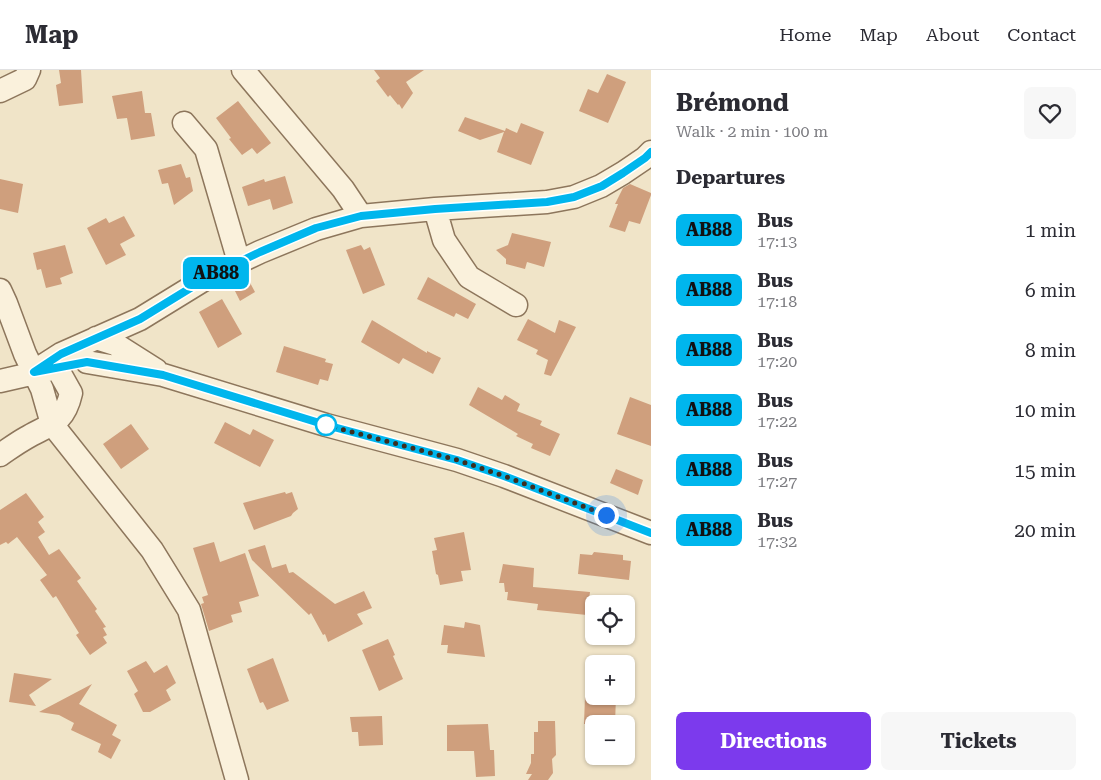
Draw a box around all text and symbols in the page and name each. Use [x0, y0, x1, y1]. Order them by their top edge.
text: Map [25, 21, 79, 49]
text: Home [779, 24, 831, 45]
text: Map [859, 24, 898, 45]
text: About [926, 24, 979, 45]
text: Contact [1007, 24, 1076, 45]
button: heart [1024, 87, 1076, 139]
text: Brémond [676, 89, 789, 117]
text: Walk · 2 min · 100 m [676, 122, 828, 141]
text: Departures [676, 166, 785, 189]
text: Bus [757, 209, 793, 232]
text: AB88 [686, 219, 732, 240]
text: 1 min [1025, 219, 1076, 242]
text: 17:13 [757, 232, 797, 251]
line badge: AB88 [181, 257, 251, 289]
text: AB88 [193, 262, 239, 283]
text: Bus [757, 269, 793, 292]
text: AB88 [686, 279, 732, 300]
text: 6 min [1025, 279, 1076, 302]
text: 17:18 [757, 292, 797, 311]
text: Bus [757, 329, 793, 352]
text: AB88 [686, 339, 732, 360]
text: 8 min [1025, 339, 1076, 362]
text: 17:20 [757, 352, 797, 371]
text: Bus [757, 389, 793, 412]
text: AB88 [686, 399, 732, 420]
text: 10 min [1014, 399, 1076, 422]
text: 17:22 [757, 412, 797, 431]
unlabelled marker [315, 414, 337, 436]
text: Bus [757, 449, 793, 472]
text: AB88 [686, 459, 732, 480]
text: 15 min [1014, 459, 1076, 482]
text: 17:27 [757, 472, 797, 491]
your location [594, 503, 619, 528]
text: Bus [757, 509, 793, 532]
text: AB88 [686, 519, 732, 540]
text: 20 min [1014, 519, 1076, 542]
text: 17:32 [757, 532, 797, 551]
map controls [585, 595, 635, 765]
button: locate [585, 595, 635, 645]
button: + [585, 655, 635, 705]
button: Directions [676, 712, 871, 770]
button: Tickets [881, 712, 1076, 770]
button: − [585, 715, 635, 765]

